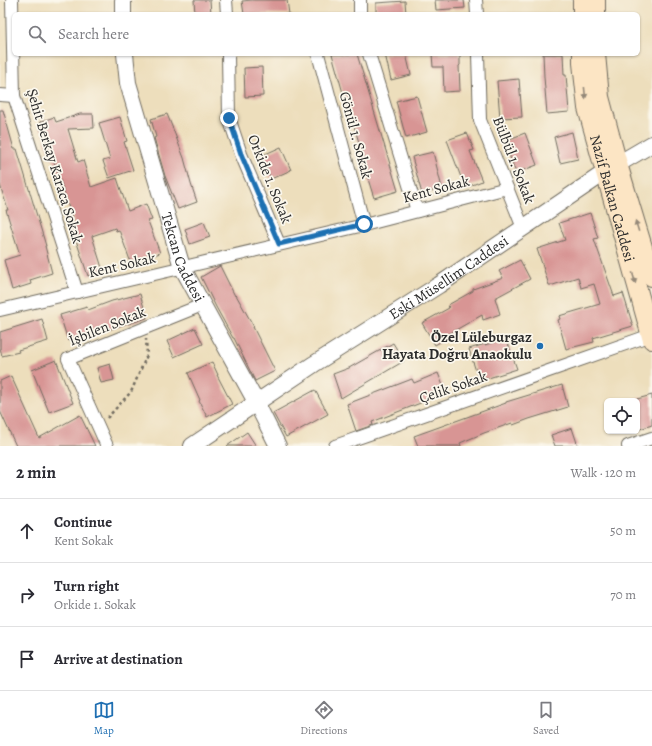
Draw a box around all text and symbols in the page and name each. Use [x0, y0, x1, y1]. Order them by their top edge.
search box [12, 12, 640, 56]
icon: search [26, 23, 48, 45]
text: Search here [58, 24, 129, 44]
street label: Şehit Berkay Karaca Sokak [22, 86, 88, 246]
one-way arrow [582, 87, 588, 99]
street label: Gönül 1. Sokak [335, 89, 377, 181]
route end [220, 109, 238, 127]
street label: Bülbül 1. Sokak [488, 113, 540, 207]
street label: Orkide 1. Sokak [243, 131, 297, 227]
street label: Nazif Balkan Caddesi [585, 132, 640, 264]
street label: Kent Sokak [400, 170, 472, 208]
street label: Tekcan Caddesi [156, 210, 209, 306]
route start [355, 215, 373, 233]
one-way arrow [634, 220, 640, 232]
street label: Eski Müsellim Caddesi [385, 231, 512, 324]
street label: Kent Sokak [86, 247, 158, 282]
one-way arrow [631, 272, 637, 284]
street label: İşbilen Sokak [66, 301, 149, 350]
place label: Özel Lüleburgaz Hayata Doğru Anaokulu [382, 327, 533, 364]
marker: Özel Lüleburgaz Hayata Doğru Anaokulu [535, 341, 545, 351]
street label: Çelik Sokak [416, 366, 490, 408]
map controls [604, 398, 640, 434]
button: locate [604, 398, 640, 434]
text: 2 min [16, 461, 56, 484]
text: Walk · 120 m [571, 464, 636, 481]
text: Continue [54, 512, 112, 532]
icon: ahead [16, 520, 38, 542]
text: 50 m [610, 522, 636, 539]
text: Kent Sokak [54, 532, 113, 549]
text: Turn right [54, 576, 119, 596]
icon: right [16, 584, 38, 606]
text: 70 m [610, 586, 636, 603]
text: Orkide 1. Sokak [54, 596, 136, 613]
icon: arrive [16, 648, 38, 670]
text: Arrive at destination [54, 649, 183, 669]
tab: Map [93, 699, 115, 738]
tab: Directions [300, 699, 348, 738]
tab: Saved [533, 699, 559, 738]

